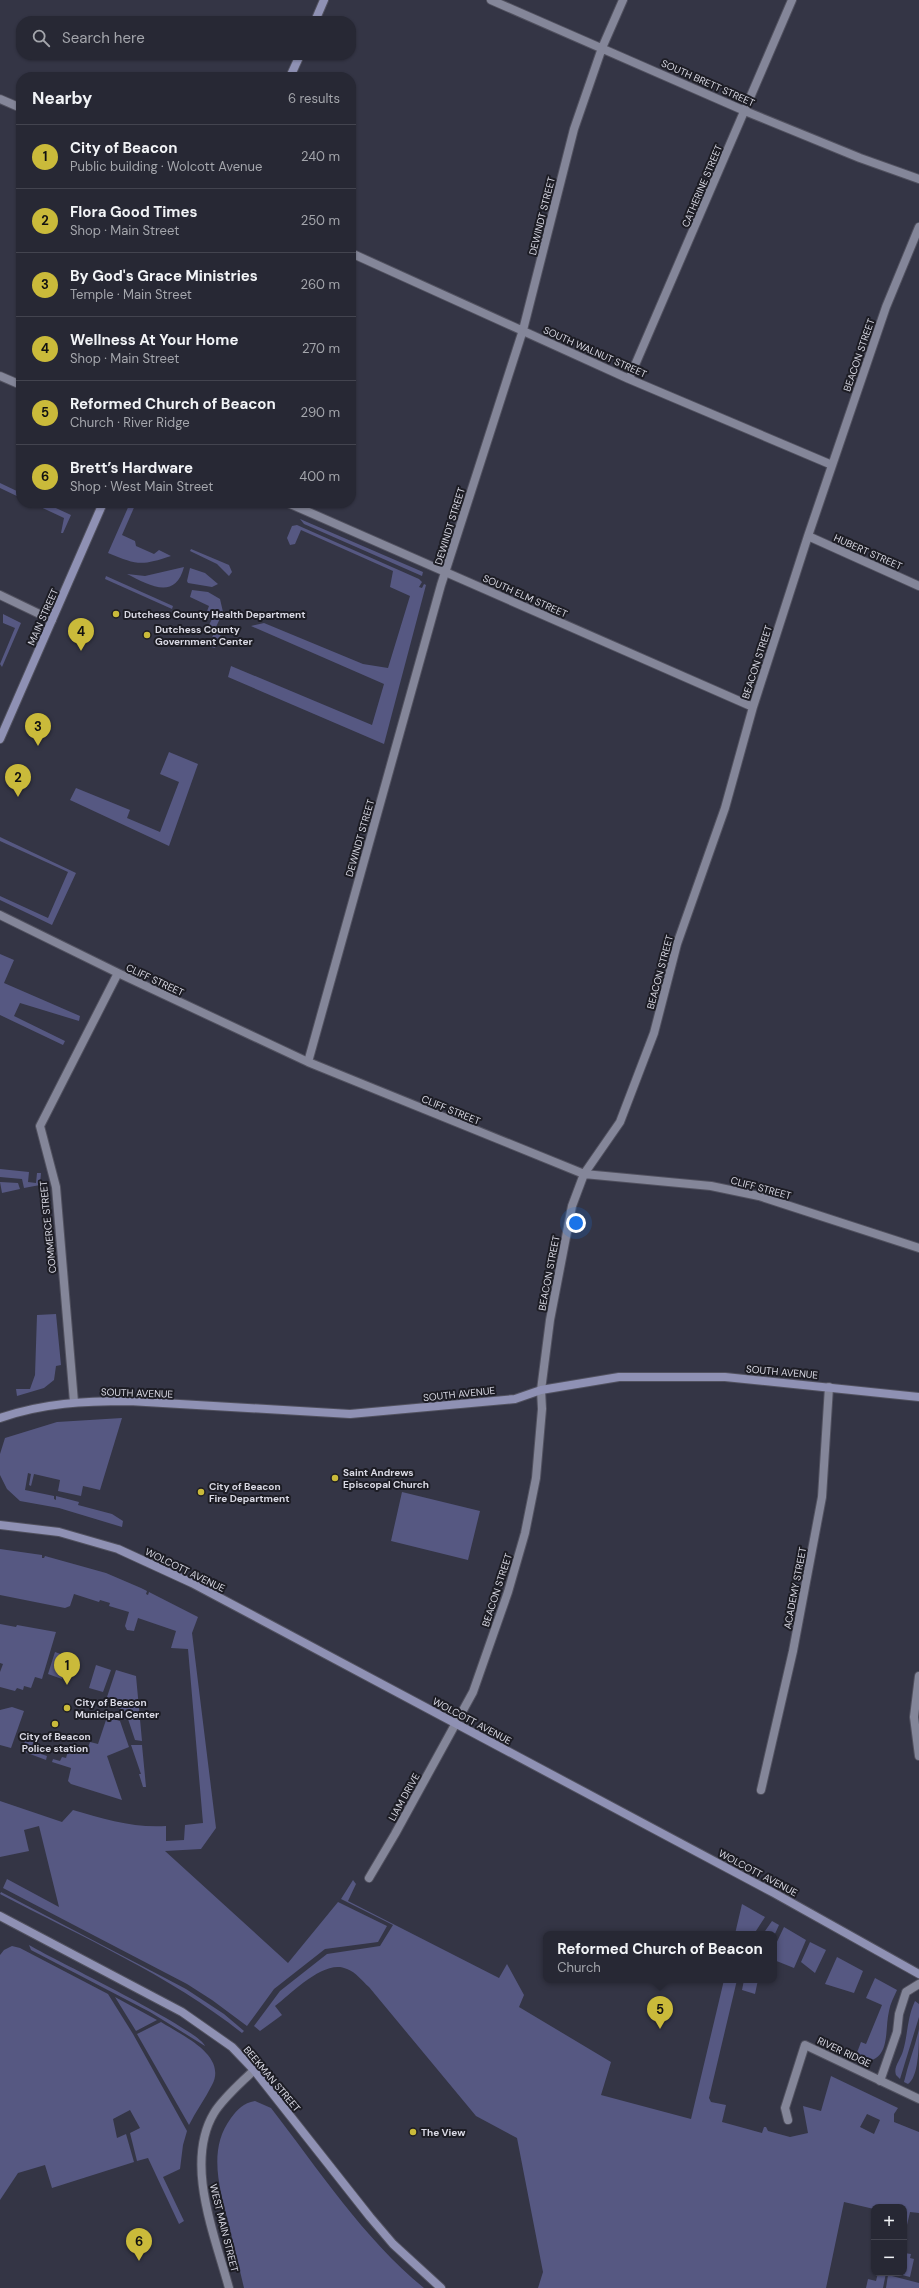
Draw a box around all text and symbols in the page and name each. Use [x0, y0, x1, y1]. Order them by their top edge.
search box [16, 16, 356, 60]
icon: search [30, 27, 52, 49]
text: Search here [62, 28, 145, 48]
street label: SOUTH BRETT STREET [659, 57, 757, 110]
text: Nearby [32, 87, 92, 109]
text: 6 results [288, 90, 340, 107]
text: City of Beacon [70, 138, 177, 158]
street label: CATHERINE STREET [679, 142, 725, 229]
text: 1 [43, 148, 47, 165]
text: 240 m [301, 148, 340, 165]
text: Public building · Wolcott Avenue [70, 158, 262, 175]
street label: DEWINDT STREET [526, 175, 558, 257]
text: Flora Good Times [70, 202, 197, 222]
text: 2 [41, 212, 49, 229]
text: 250 m [301, 212, 340, 229]
text: Shop · Main Street [70, 222, 179, 239]
text: By God's Grace Ministries [70, 266, 258, 286]
text: 3 [41, 276, 49, 293]
text: 260 m [300, 276, 340, 293]
text: Temple · Main Street [70, 286, 192, 303]
street label: BEACON STREET [840, 316, 878, 393]
street label: SOUTH WALNUT STREET [541, 323, 649, 381]
text: Wellness At Your Home [70, 330, 238, 350]
text: 4 [41, 340, 49, 357]
text: 270 m [302, 340, 340, 357]
text: Shop · Main Street [70, 350, 179, 367]
text: Reformed Church of Beacon [70, 394, 276, 414]
text: 5 [41, 404, 49, 421]
text: 290 m [301, 404, 340, 421]
text: Church · River Ridge [70, 414, 190, 431]
text: Brett’s Hardware [70, 458, 193, 478]
text: 6 [41, 468, 49, 485]
text: 400 m [299, 468, 340, 485]
text: Shop · West Main Street [70, 478, 213, 495]
street label: DEWINDT STREET [432, 485, 468, 566]
street label: HUBERT STREET [832, 531, 904, 573]
street label: SOUTH ELM STREET [481, 572, 570, 621]
street label: MAIN STREET [25, 586, 62, 648]
place label: Dutchess County Health Department [124, 608, 306, 621]
marker: Dutchess County Health Department [111, 609, 121, 619]
pin: 4 [68, 618, 94, 651]
place label: Dutchess County Government Center [155, 623, 253, 648]
street label: BEACON STREET [739, 623, 775, 700]
marker: Dutchess County Government Center [142, 630, 152, 640]
pin: 3 [25, 713, 51, 746]
pin: 2 [5, 764, 31, 797]
street label: DEWINDT STREET [343, 797, 377, 878]
street label: BEACON STREET [644, 933, 676, 1011]
street label: CLIFF STREET [124, 961, 186, 999]
street label: CLIFF STREET [420, 1092, 483, 1128]
street label: CLIFF STREET [729, 1174, 793, 1202]
street label: COMMERCE STREET [37, 1180, 59, 1274]
your location [566, 1213, 586, 1233]
street label: BEACON STREET [535, 1234, 563, 1312]
street label: SOUTH AVENUE [745, 1362, 819, 1382]
street label: SOUTH AVENUE [422, 1384, 496, 1404]
street label: SOUTH AVENUE [101, 1385, 174, 1401]
place label: Saint Andrews Episcopal Church [343, 1466, 429, 1491]
marker: Saint Andrews Episcopal Church [330, 1473, 340, 1483]
place label: City of Beacon Fire Department [209, 1480, 290, 1505]
marker: City of Beacon Fire Department [196, 1487, 206, 1497]
street label: WOLCOTT AVENUE [143, 1545, 227, 1595]
street label: ACADEMY STREET [781, 1545, 809, 1630]
street label: BEACON STREET [479, 1551, 515, 1628]
pin: 1 [54, 1652, 80, 1685]
street label: WOLCOTT AVENUE [430, 1695, 514, 1747]
place label: City of Beacon Municipal Center [75, 1696, 159, 1721]
marker: City of Beacon Municipal Center [62, 1703, 72, 1713]
marker: City of Beacon Police station [50, 1719, 60, 1729]
place label: City of Beacon Police station [19, 1730, 91, 1755]
street label: LIAM DRIVE [386, 1770, 423, 1823]
street label: WOLCOTT AVENUE [716, 1847, 800, 1899]
popup [543, 1931, 777, 1983]
text: Reformed Church of Beacon [557, 1939, 763, 1959]
text: Church [557, 1959, 601, 1976]
pin: 5 [647, 1996, 673, 2029]
street label: RIVER RIDGE [815, 2034, 873, 2070]
street label: BEEKMAN STREET [241, 2043, 304, 2115]
place label: The View [421, 2126, 466, 2139]
marker: The View [408, 2127, 418, 2137]
street label: WEST MAIN STREET [207, 2183, 241, 2274]
map controls [871, 2204, 907, 2276]
button: + [871, 2204, 907, 2240]
pin: 6 [126, 2228, 152, 2261]
button: − [871, 2240, 907, 2276]

